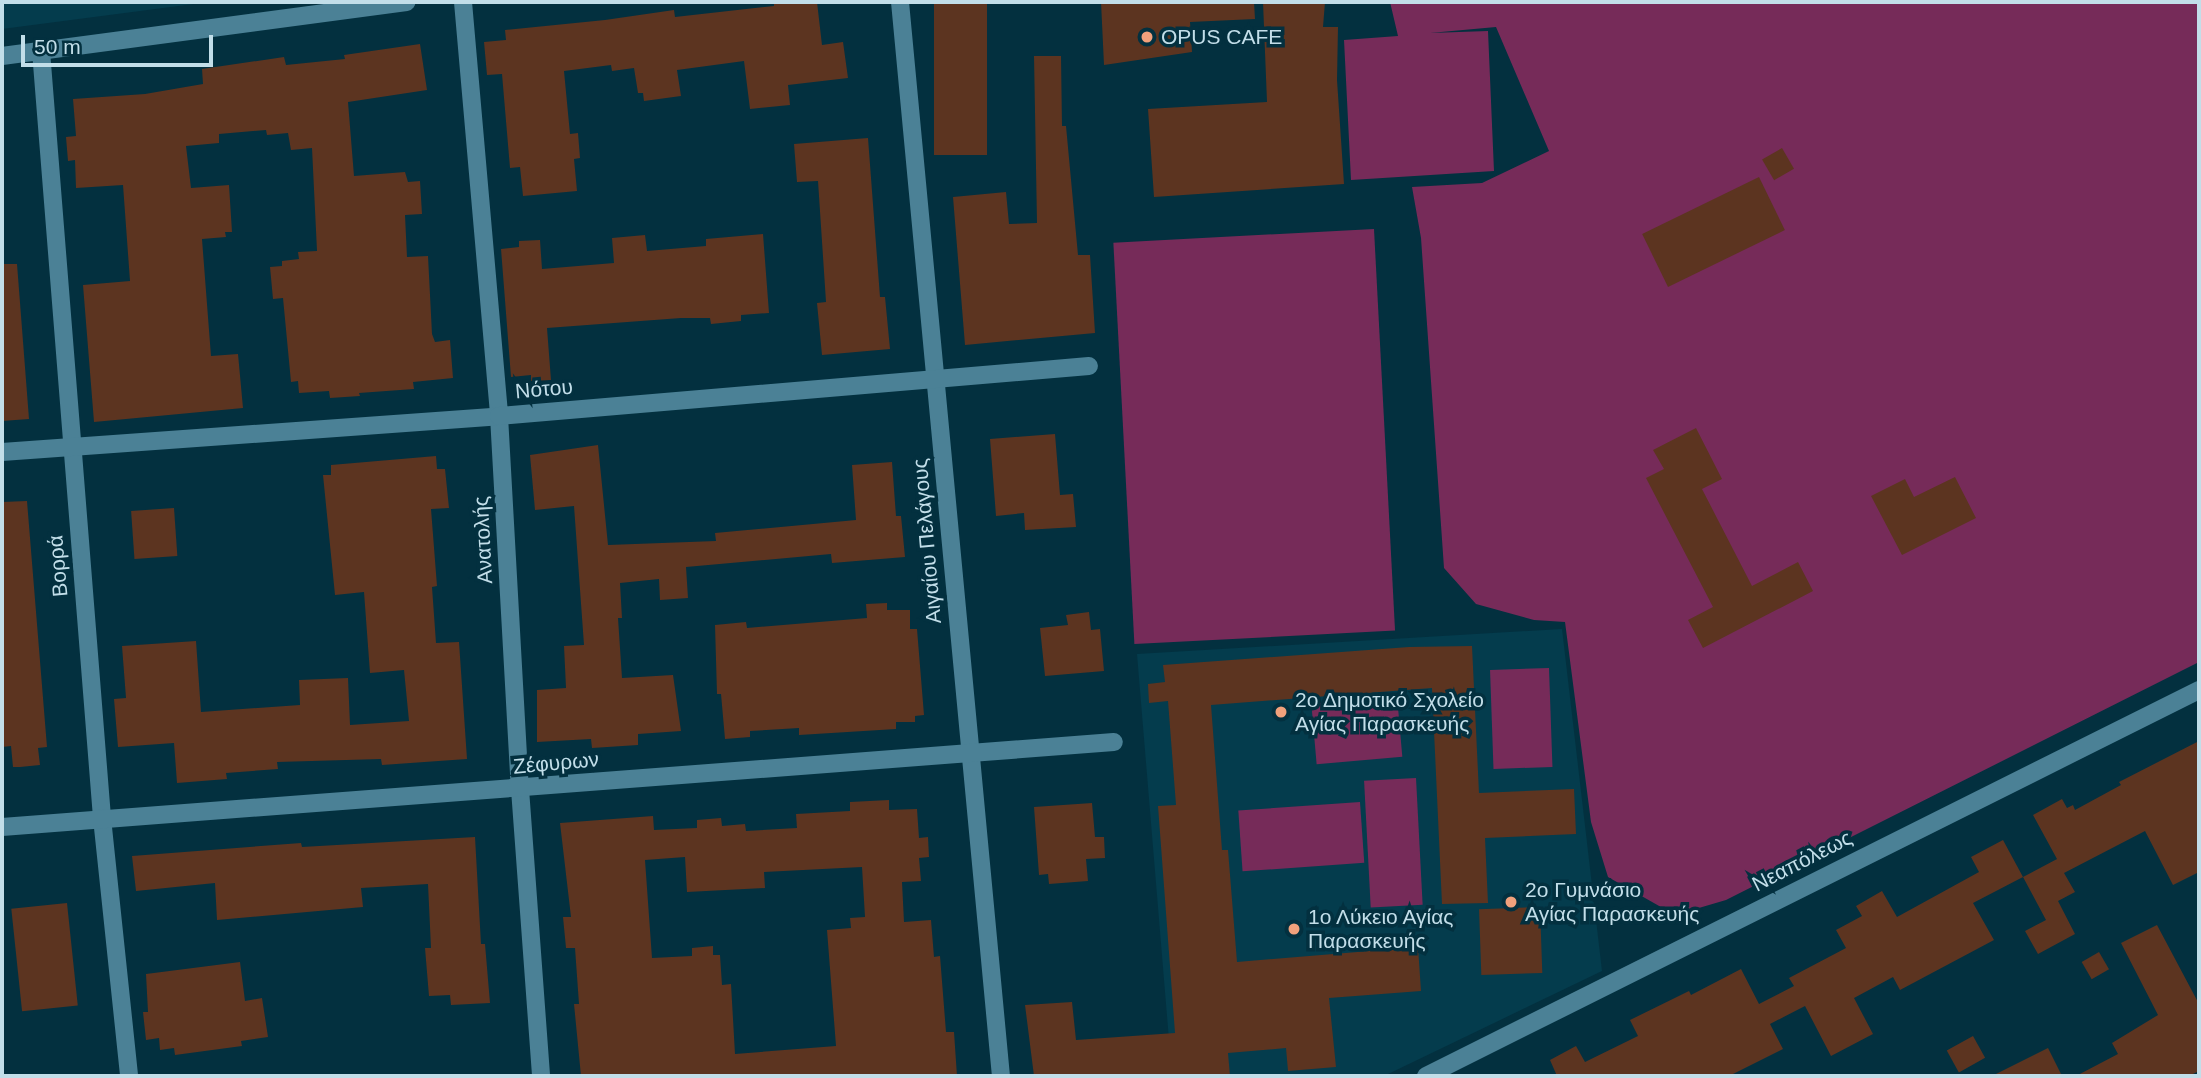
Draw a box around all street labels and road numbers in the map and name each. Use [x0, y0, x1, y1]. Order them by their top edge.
street label: Νότου [514, 374, 574, 404]
street label: Αιγαίου Πελάγους [907, 457, 947, 625]
street label: Ανατολής [468, 495, 498, 585]
street label: Βορρά [43, 534, 73, 598]
street label: Ζέφυρων [512, 747, 600, 779]
street label: Νεαπόλεως [1748, 825, 1856, 897]

